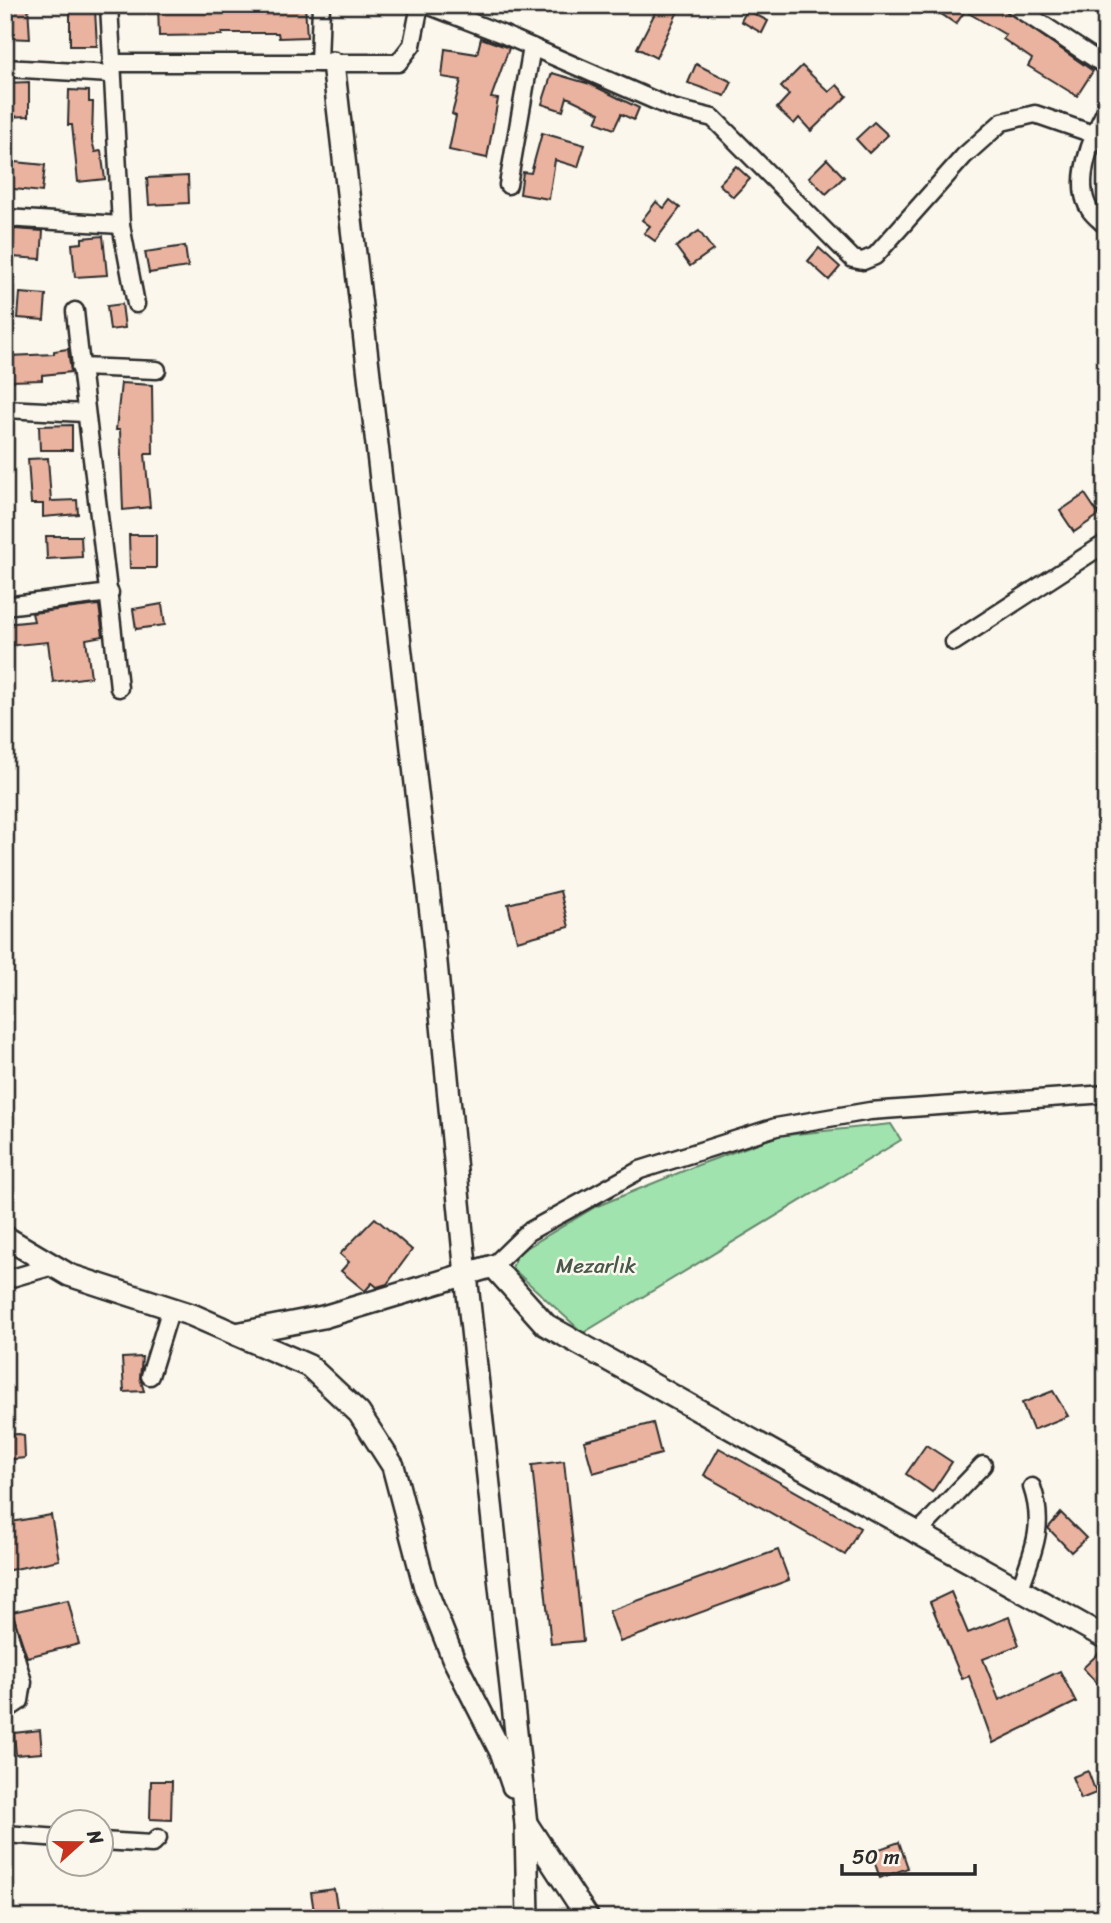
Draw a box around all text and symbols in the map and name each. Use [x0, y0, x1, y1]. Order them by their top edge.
park label: Mezarlık [556, 1247, 637, 1285]
north arrow [46, 1808, 116, 1878]
text: N [77, 1824, 113, 1850]
scale bar [842, 1832, 974, 1876]
text: 50 m [852, 1838, 900, 1876]

